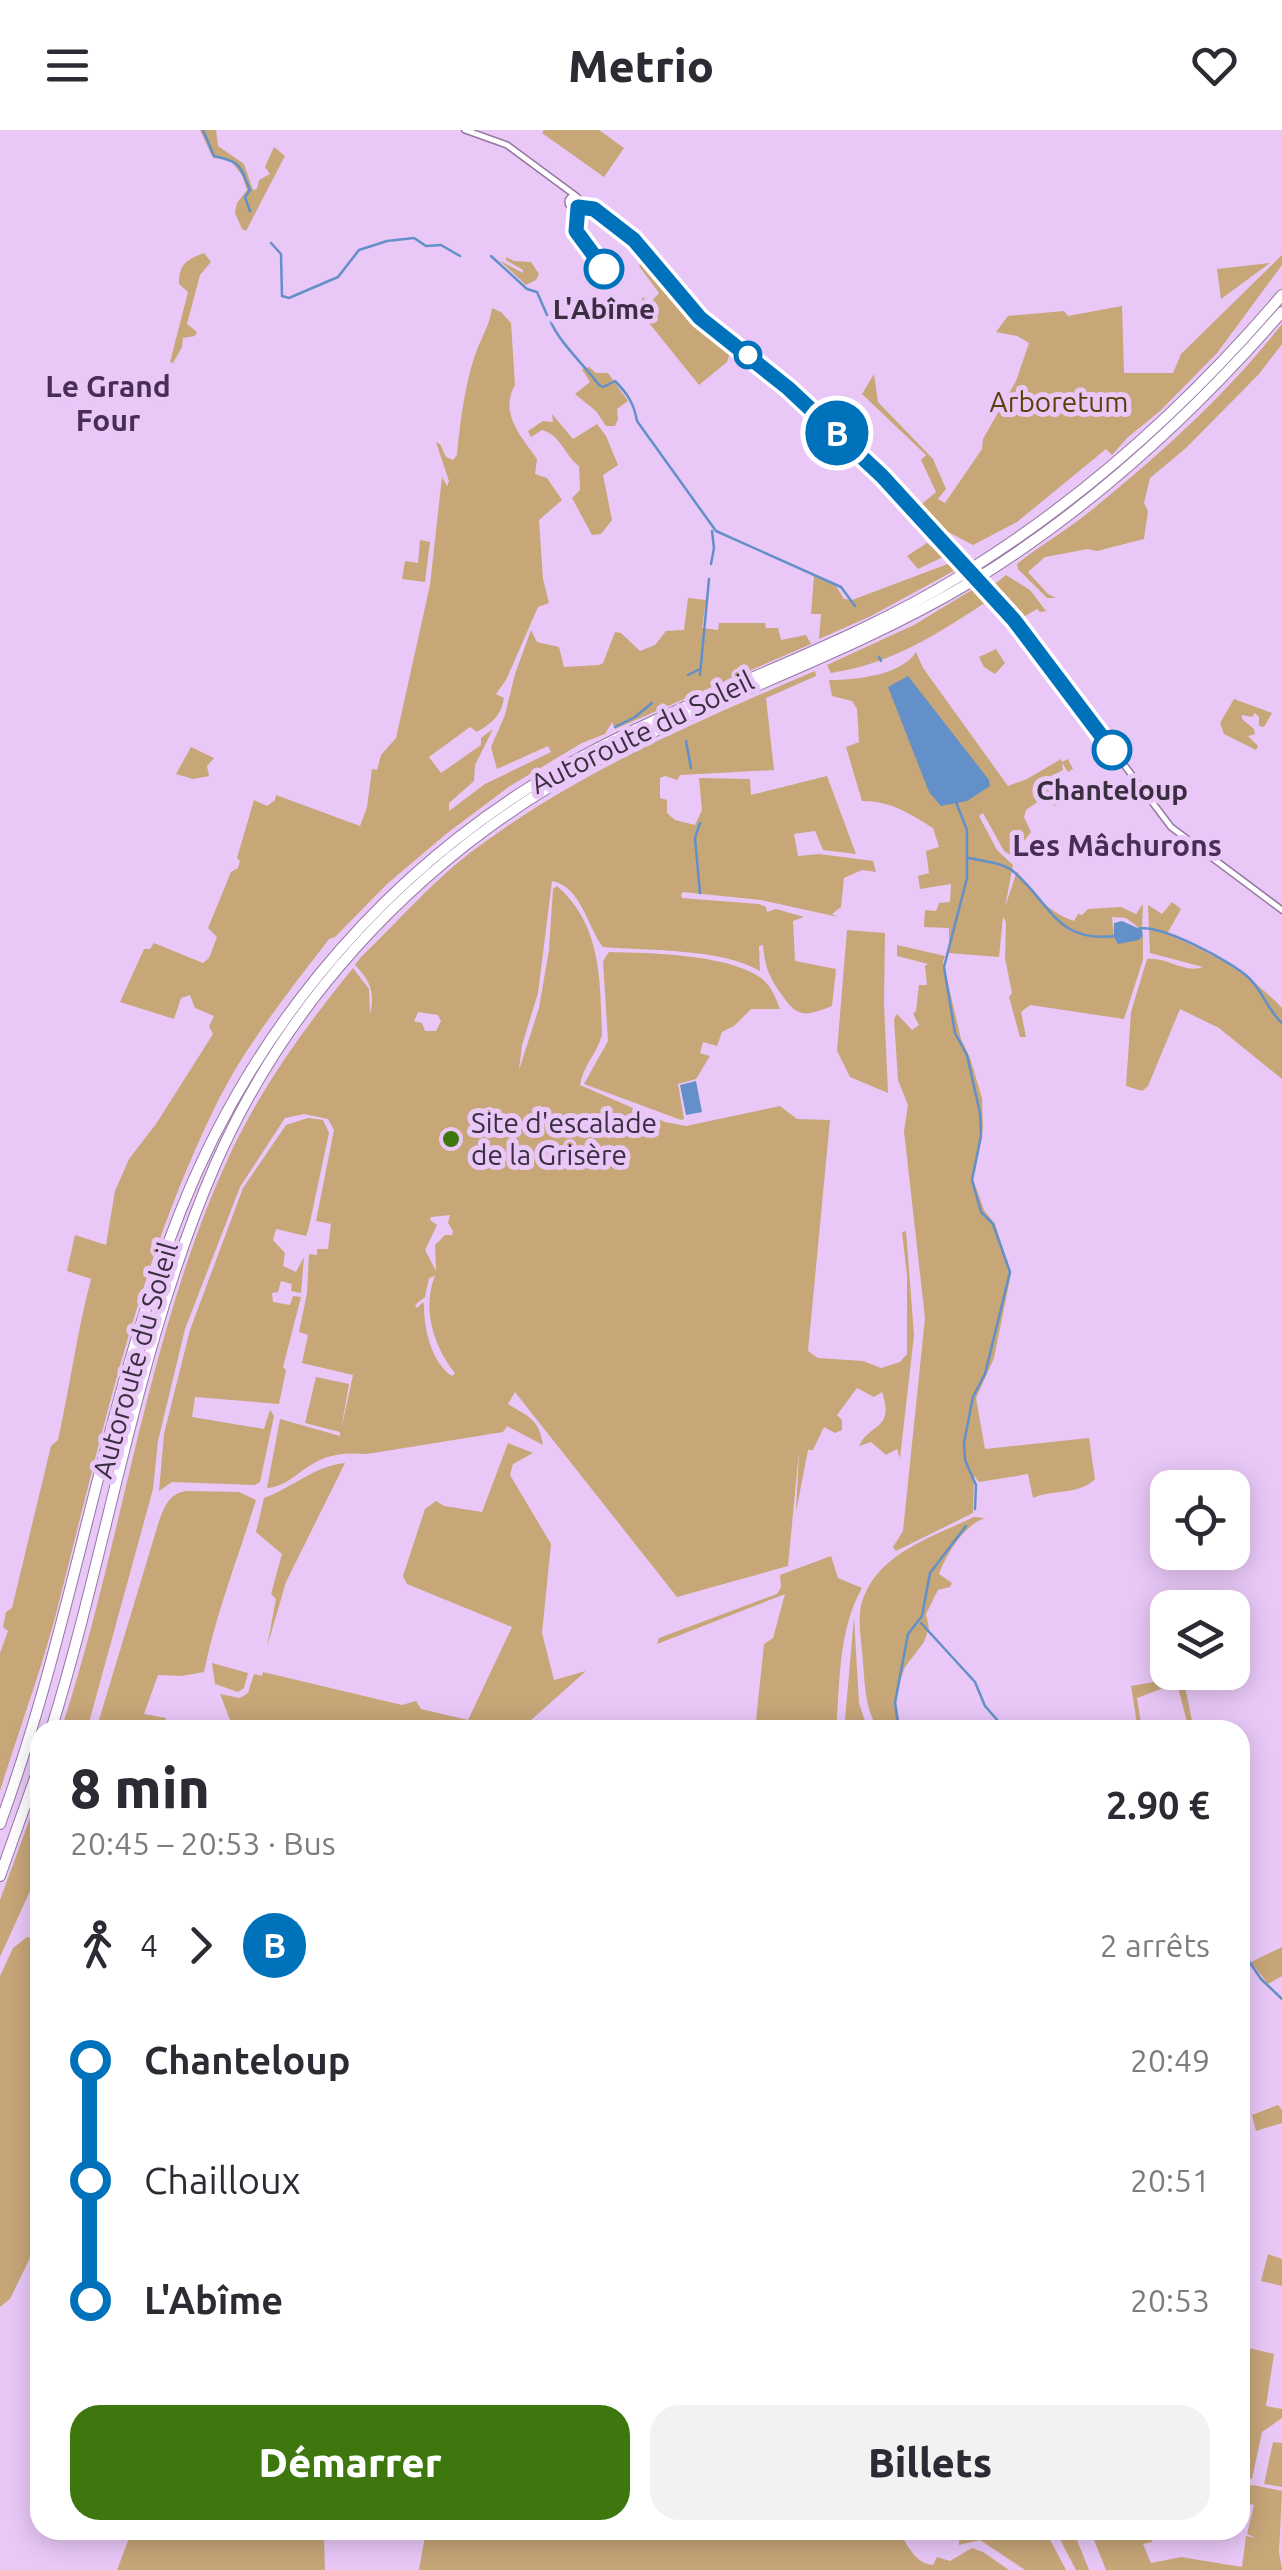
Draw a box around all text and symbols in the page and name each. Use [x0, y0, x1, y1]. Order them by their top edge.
icon: menu [40, 38, 95, 93]
icon: heart [1187, 38, 1242, 93]
text: Metrio [568, 40, 714, 91]
marker: L'Abîme [585, 250, 623, 288]
place label: L'Abîme [553, 293, 655, 324]
unlabelled marker [735, 342, 761, 368]
district label: Le Grand Four [45, 369, 171, 437]
park label: Arboretum [990, 386, 1128, 417]
line badge: B [804, 400, 870, 466]
text: B [825, 413, 849, 453]
street label: Autoroute du Soleil [525, 664, 758, 799]
marker: Chanteloup [1093, 731, 1131, 769]
place label: Chanteloup [1036, 774, 1188, 805]
district label: Les Mâchurons [1012, 828, 1222, 862]
place label: Site d'escalade de la Grisère [471, 1107, 657, 1170]
marker: Site d'escalade de la Grisère [440, 1128, 462, 1150]
street label: Autoroute du Soleil [86, 1238, 183, 1481]
map controls [1150, 1470, 1250, 1690]
button: locate [1150, 1470, 1250, 1570]
button: layers [1150, 1590, 1250, 1690]
text: 8 min [70, 1757, 210, 1818]
text: 2.90 € [1106, 1784, 1210, 1826]
text: 20:45 – 20:53 · Bus [70, 1825, 336, 1861]
icon: walk [70, 1918, 125, 1973]
icon: forward [173, 1918, 228, 1973]
text: B [263, 1925, 286, 1965]
text: 4 [140, 1927, 158, 1963]
text: 2 arrêts [1100, 1927, 1210, 1963]
text: Chanteloup [144, 2039, 350, 2081]
text: 20:49 [1130, 2042, 1210, 2078]
text: Chailloux [144, 2159, 301, 2201]
text: 20:51 [1130, 2162, 1210, 2198]
text: L'Abîme [144, 2279, 283, 2321]
text: 20:53 [1130, 2282, 1210, 2318]
button: Démarrer [70, 2405, 630, 2520]
button: Billets [650, 2405, 1210, 2520]

